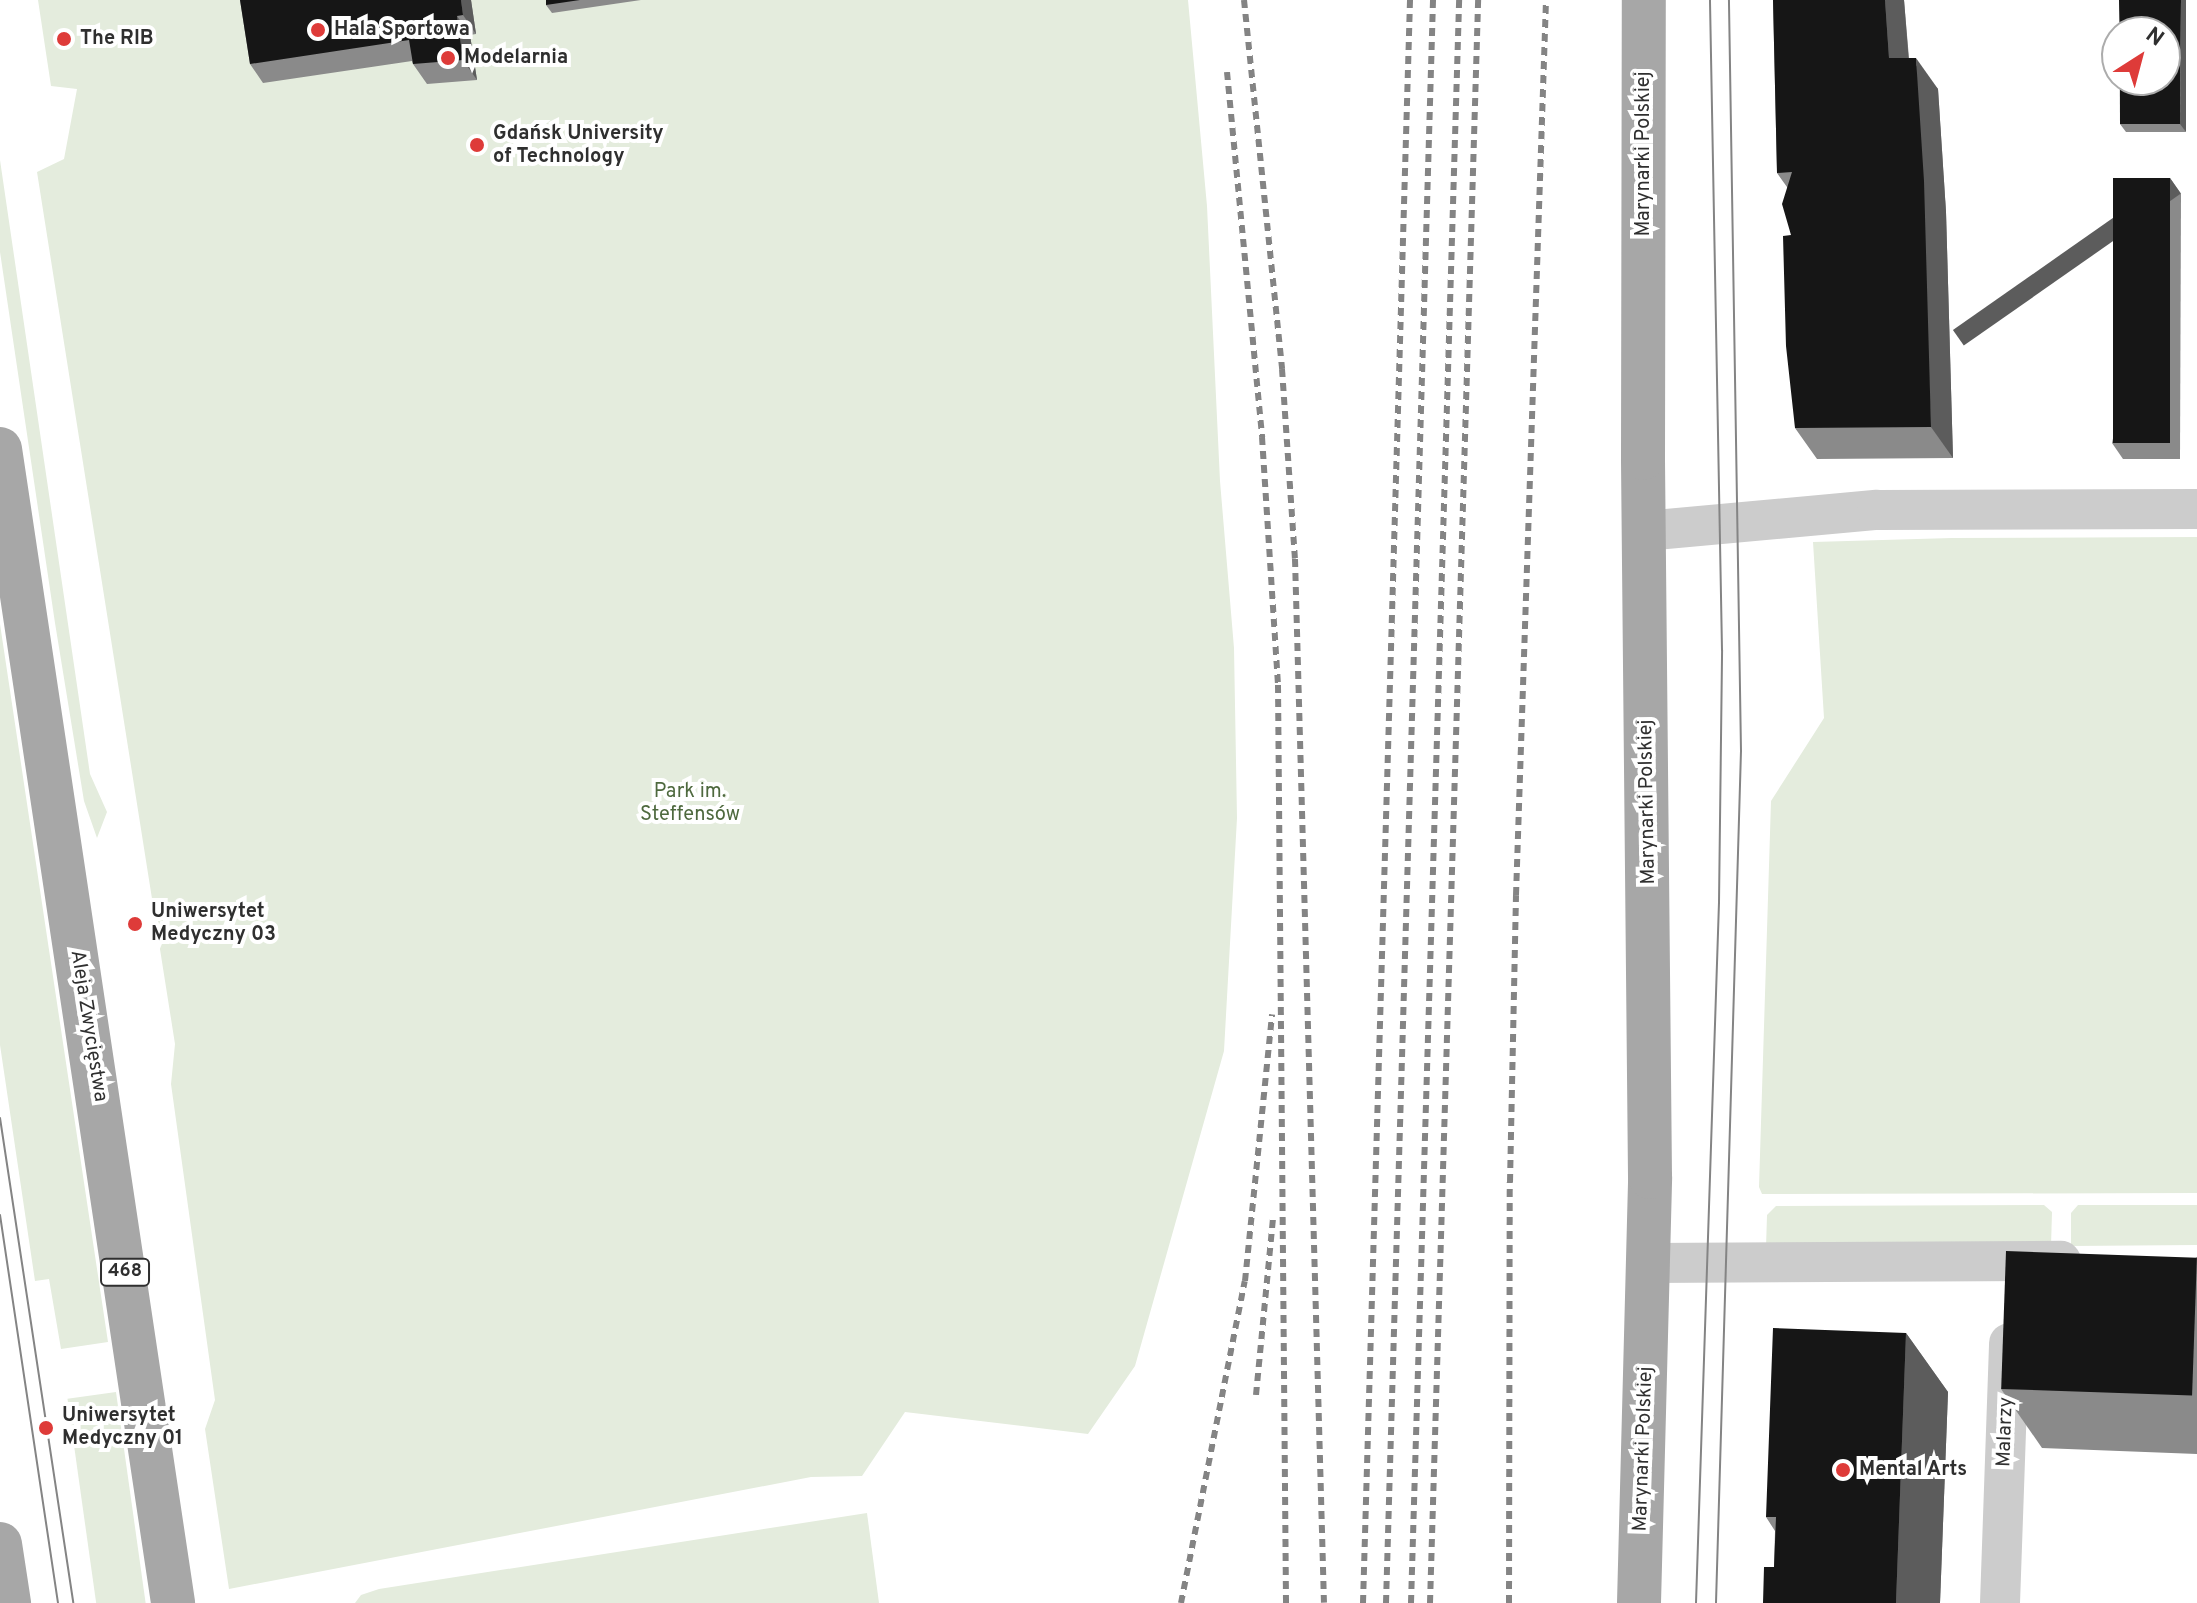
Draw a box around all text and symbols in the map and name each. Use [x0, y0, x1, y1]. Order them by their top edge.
north arrow [2101, 16, 2181, 96]
place label: Hala Sportowa [334, 18, 470, 42]
marker: Hala Sportowa [309, 21, 327, 39]
text: N [2140, 22, 2169, 53]
place label: The RIB [80, 27, 154, 51]
marker: The RIB [55, 30, 73, 48]
place label: Modelarnia [464, 46, 568, 70]
marker: Modelarnia [439, 49, 457, 67]
street label: Marynarki Polskiej [1632, 71, 1656, 237]
place label: Gdańsk University of Technology [493, 122, 664, 169]
marker: Gdańsk University of Technology [468, 136, 486, 154]
street label: Marynarki Polskiej [1635, 719, 1661, 885]
park label: Park im. Steffensów [640, 781, 740, 828]
place label: Uniwersytet Medyczny 03 [151, 900, 276, 947]
marker: Uniwersytet Medyczny 03 [126, 915, 144, 933]
street label: Aleja Zwycięstwa [64, 948, 112, 1104]
road number: 468 [99, 1258, 151, 1286]
street label: Marynarki Polskiej [1629, 1366, 1659, 1532]
street label: Malarzy [1993, 1397, 2019, 1467]
place label: Uniwersytet Medyczny 01 [62, 1404, 183, 1451]
marker: Uniwersytet Medyczny 01 [37, 1419, 55, 1437]
place label: Mental Arts [1859, 1458, 1968, 1482]
marker: Mental Arts [1834, 1461, 1852, 1479]

